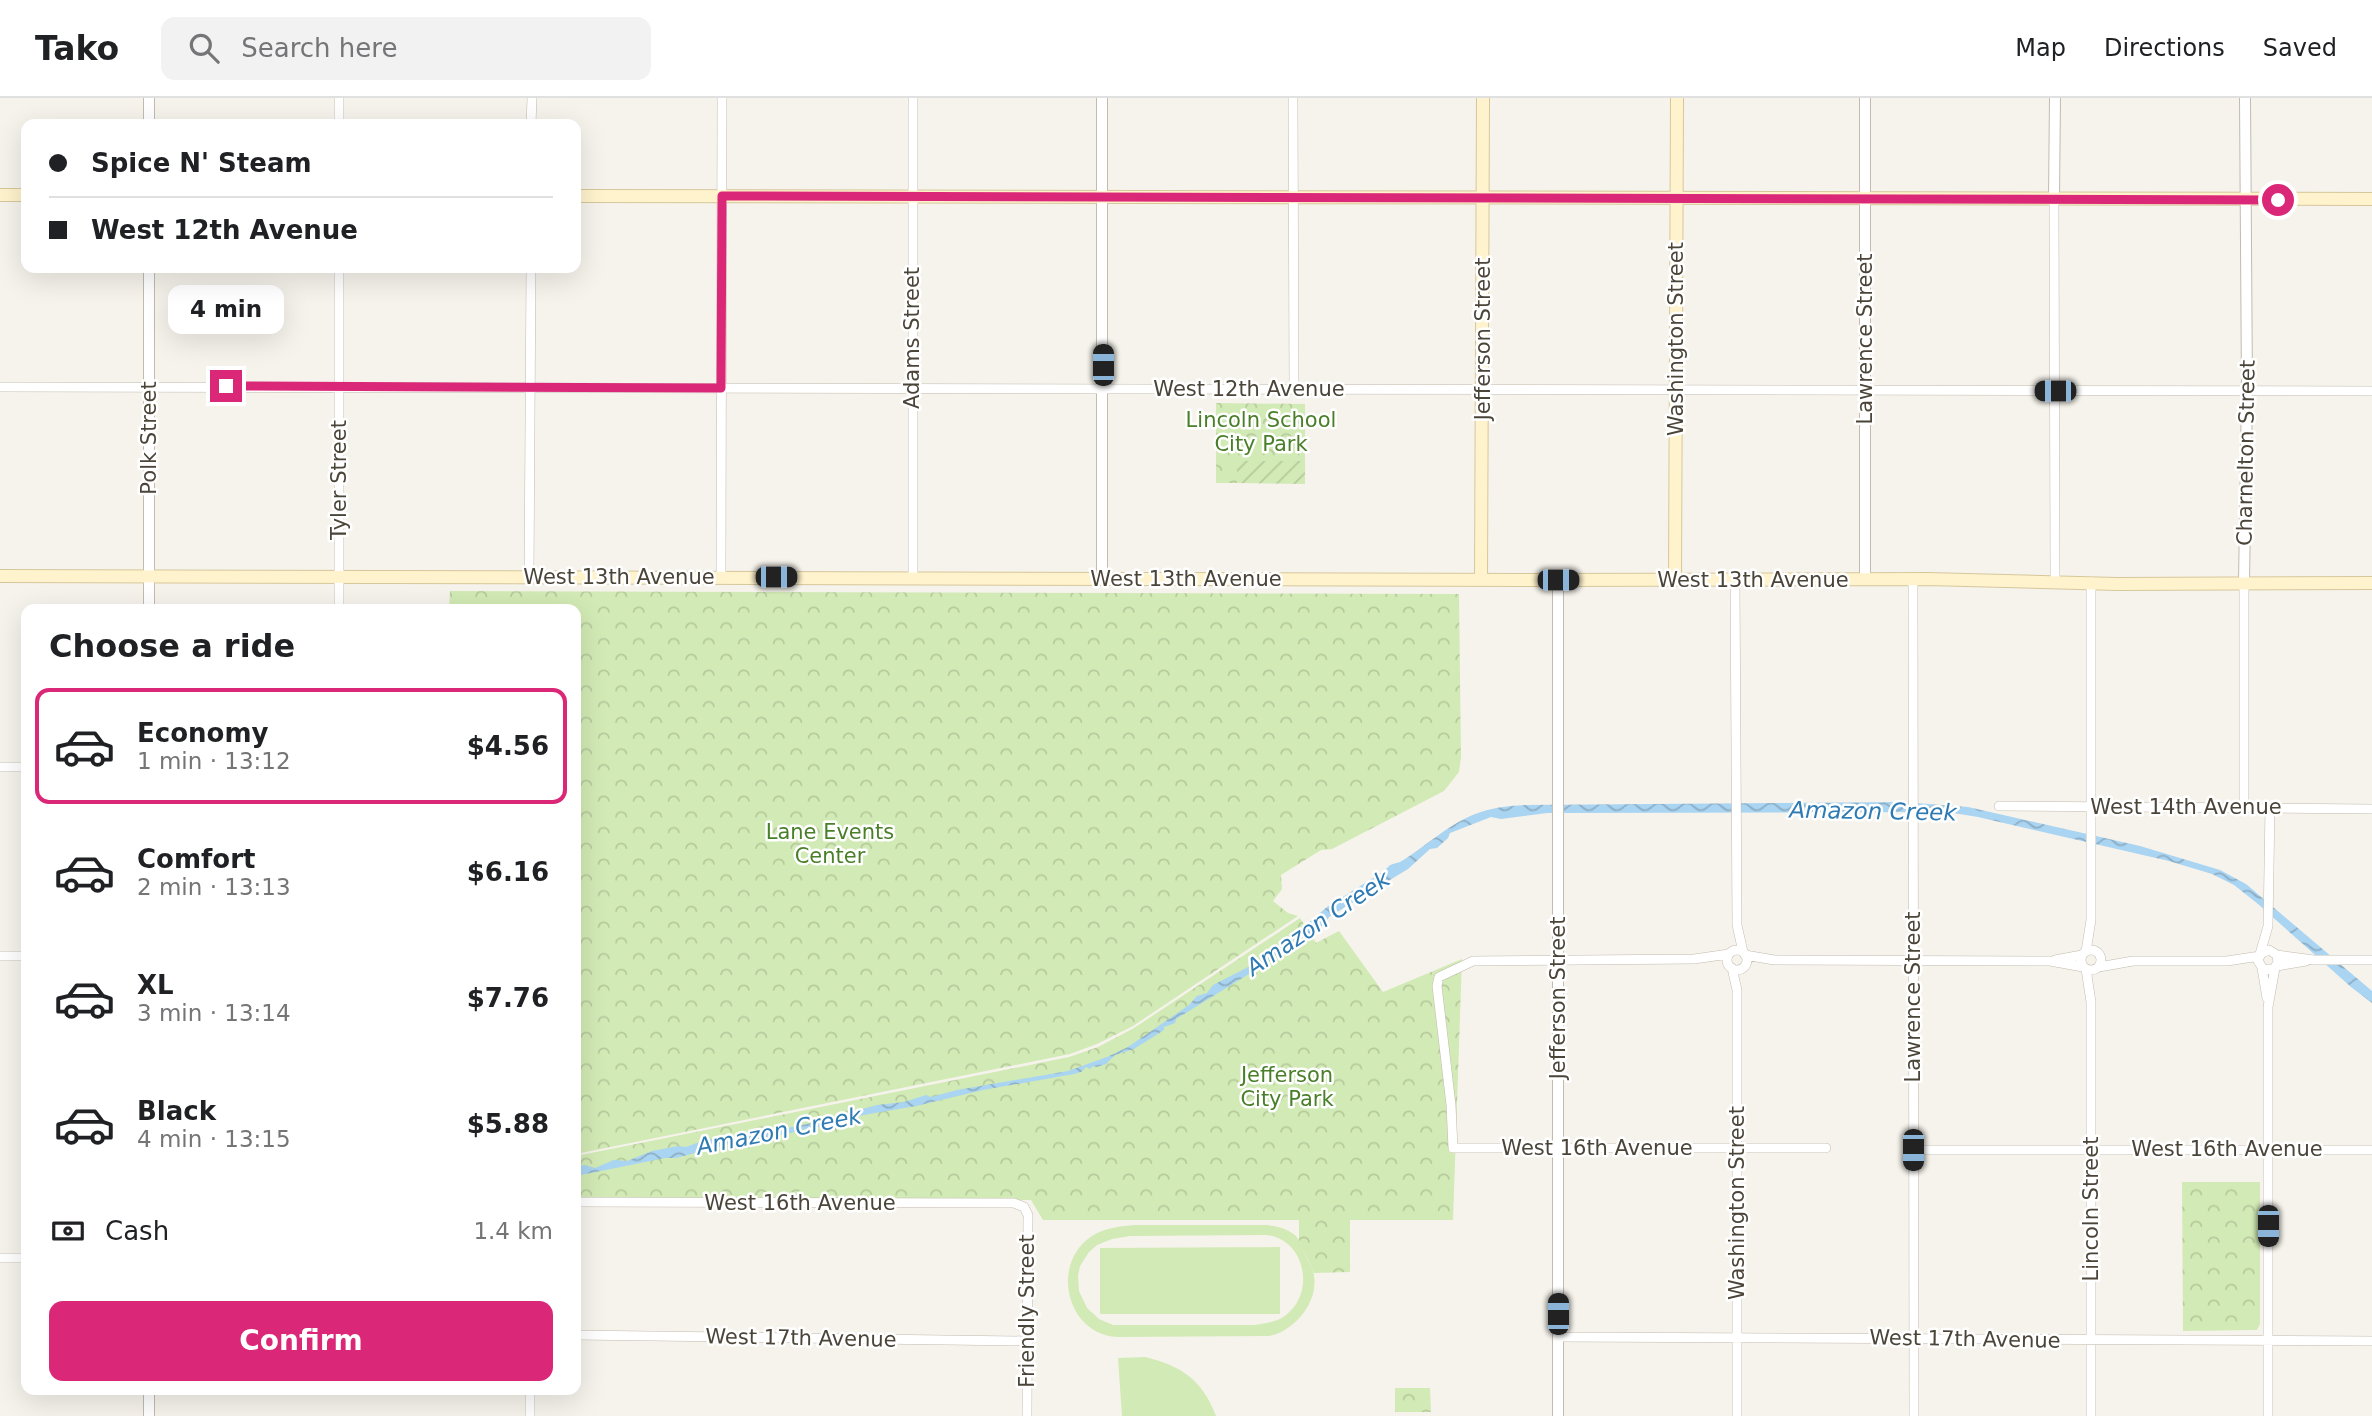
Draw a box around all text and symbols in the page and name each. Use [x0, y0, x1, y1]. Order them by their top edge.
search box [161, 17, 651, 80]
text: Tako [35, 29, 119, 68]
icon: search [185, 29, 223, 67]
text: Search here [241, 33, 397, 63]
text: Map [2015, 34, 2066, 62]
text: Directions [2104, 34, 2225, 62]
text: Saved [2263, 34, 2337, 62]
text: Spice N' Steam [91, 148, 312, 178]
route start [2262, 184, 2294, 216]
text: West 12th Avenue [91, 215, 358, 245]
street label: Washington Street [1664, 242, 1688, 436]
street label: Lawrence Street [1853, 253, 1877, 425]
street label: Jefferson Street [1471, 258, 1495, 422]
street label: Adams Street [900, 267, 924, 409]
callout: 4 min [168, 285, 284, 334]
text: 4 min [190, 296, 262, 322]
car [1093, 344, 1114, 386]
street label: Charnelton Street [2232, 360, 2260, 546]
route end [210, 370, 242, 402]
street label: West 12th Avenue [1153, 377, 1345, 401]
street label: Polk Street [137, 381, 161, 495]
car [2035, 381, 2077, 402]
park label: Lincoln School City Park [1186, 408, 1336, 456]
street label: Tyler Street [327, 420, 351, 541]
street label: West 13th Avenue [523, 565, 715, 589]
car [756, 567, 798, 588]
street label: West 13th Avenue [1090, 567, 1282, 591]
street label: West 13th Avenue [1657, 568, 1849, 592]
car [1538, 570, 1580, 591]
text: Choose a ride [49, 627, 295, 665]
icon: car [53, 715, 116, 778]
text: Economy [137, 718, 268, 748]
text: $4.56 [467, 731, 549, 761]
text: 1 min · 13:12 [137, 748, 291, 774]
street label: West 14th Avenue [2090, 795, 2282, 819]
water label: Amazon Creek [1787, 797, 1959, 825]
park label: Lane Events Center [766, 820, 894, 868]
icon: car [53, 841, 116, 904]
text: Comfort [137, 844, 255, 874]
text: $6.16 [467, 857, 549, 887]
water label: Amazon Creek [1240, 864, 1396, 982]
text: 2 min · 13:13 [137, 874, 291, 900]
street label: Lawrence Street [1901, 911, 1925, 1083]
street label: Jefferson Street [1546, 917, 1570, 1081]
icon: car [53, 967, 116, 1030]
text: XL [137, 970, 174, 1000]
text: $7.76 [467, 983, 549, 1013]
text: 3 min · 13:14 [137, 1000, 291, 1026]
park label: Jefferson City Park [1239, 1063, 1334, 1111]
icon: car [53, 1093, 116, 1156]
text: Black [137, 1096, 216, 1126]
water label: Amazon Creek [692, 1102, 865, 1160]
street label: Washington Street [1725, 1106, 1749, 1300]
text: $5.88 [467, 1109, 549, 1139]
text: 4 min · 13:15 [137, 1126, 291, 1152]
car [1903, 1129, 1924, 1171]
street label: West 16th Avenue [1501, 1136, 1693, 1160]
street label: Lincoln Street [2079, 1137, 2103, 1281]
street label: West 16th Avenue [2131, 1137, 2323, 1161]
street label: West 16th Avenue [704, 1191, 896, 1215]
car [2258, 1205, 2279, 1247]
icon: cash [49, 1212, 87, 1250]
text: Cash [105, 1216, 169, 1246]
text: 1.4 km [473, 1218, 553, 1244]
street label: Friendly Street [1015, 1234, 1039, 1388]
car [1548, 1293, 1569, 1335]
button: Confirm [49, 1301, 553, 1381]
street label: West 17th Avenue [705, 1324, 897, 1352]
street label: West 17th Avenue [1869, 1325, 2061, 1353]

